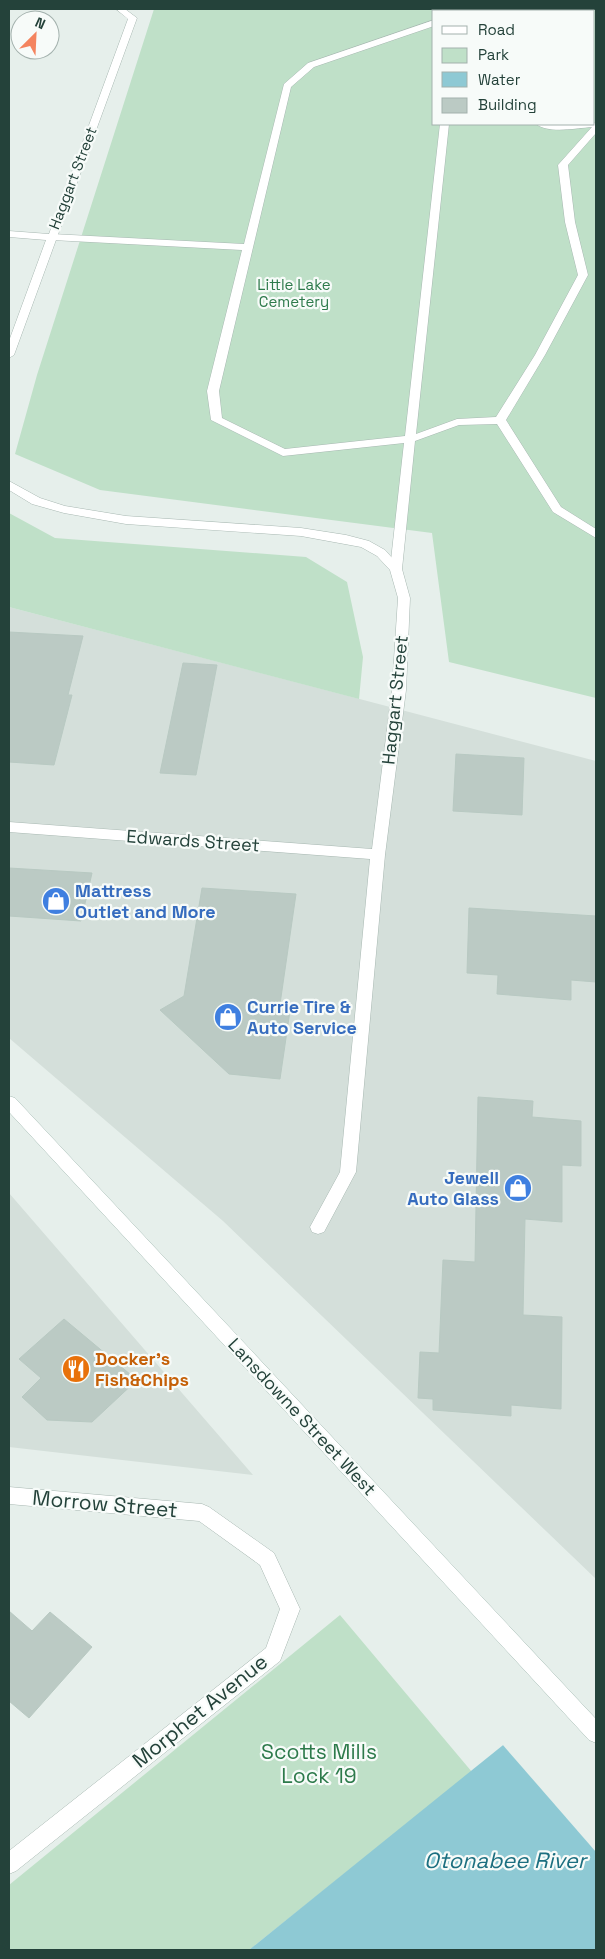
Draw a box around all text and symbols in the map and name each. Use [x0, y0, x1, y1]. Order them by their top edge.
north arrow [10, 10, 60, 60]
legend [432, 10, 595, 125]
text: N [32, 13, 48, 33]
text: Road [478, 20, 515, 39]
text: Park [478, 45, 509, 64]
text: Water [478, 70, 521, 89]
text: Building [478, 95, 537, 114]
street label: Haggart Street [44, 124, 101, 232]
park label: Little Lake Cemetery [257, 275, 331, 311]
street label: Haggart Street [376, 634, 413, 766]
street label: Edwards Street [126, 824, 260, 857]
place label: Mattress Outlet and More [75, 879, 216, 923]
shop icon: Mattress Outlet and More [41, 886, 71, 916]
place label: Currie Tire & Auto Service [247, 995, 357, 1039]
shop icon: Currie Tire & Auto Service [213, 1002, 243, 1032]
place label: Jewell Auto Glass [407, 1166, 499, 1210]
shop icon: Jewell Auto Glass [503, 1173, 533, 1203]
street label: Lansdowne Street West [223, 1333, 381, 1500]
place label: Docker's Fish&Chips [95, 1347, 189, 1391]
restaurant icon: Docker's Fish&Chips [61, 1354, 91, 1384]
street label: Morrow Street [31, 1484, 179, 1523]
street label: Morphet Avenue [127, 1648, 273, 1773]
park label: Scotts Mills Lock 19 [261, 1738, 377, 1789]
water label: Otonabee River [424, 1846, 589, 1874]

